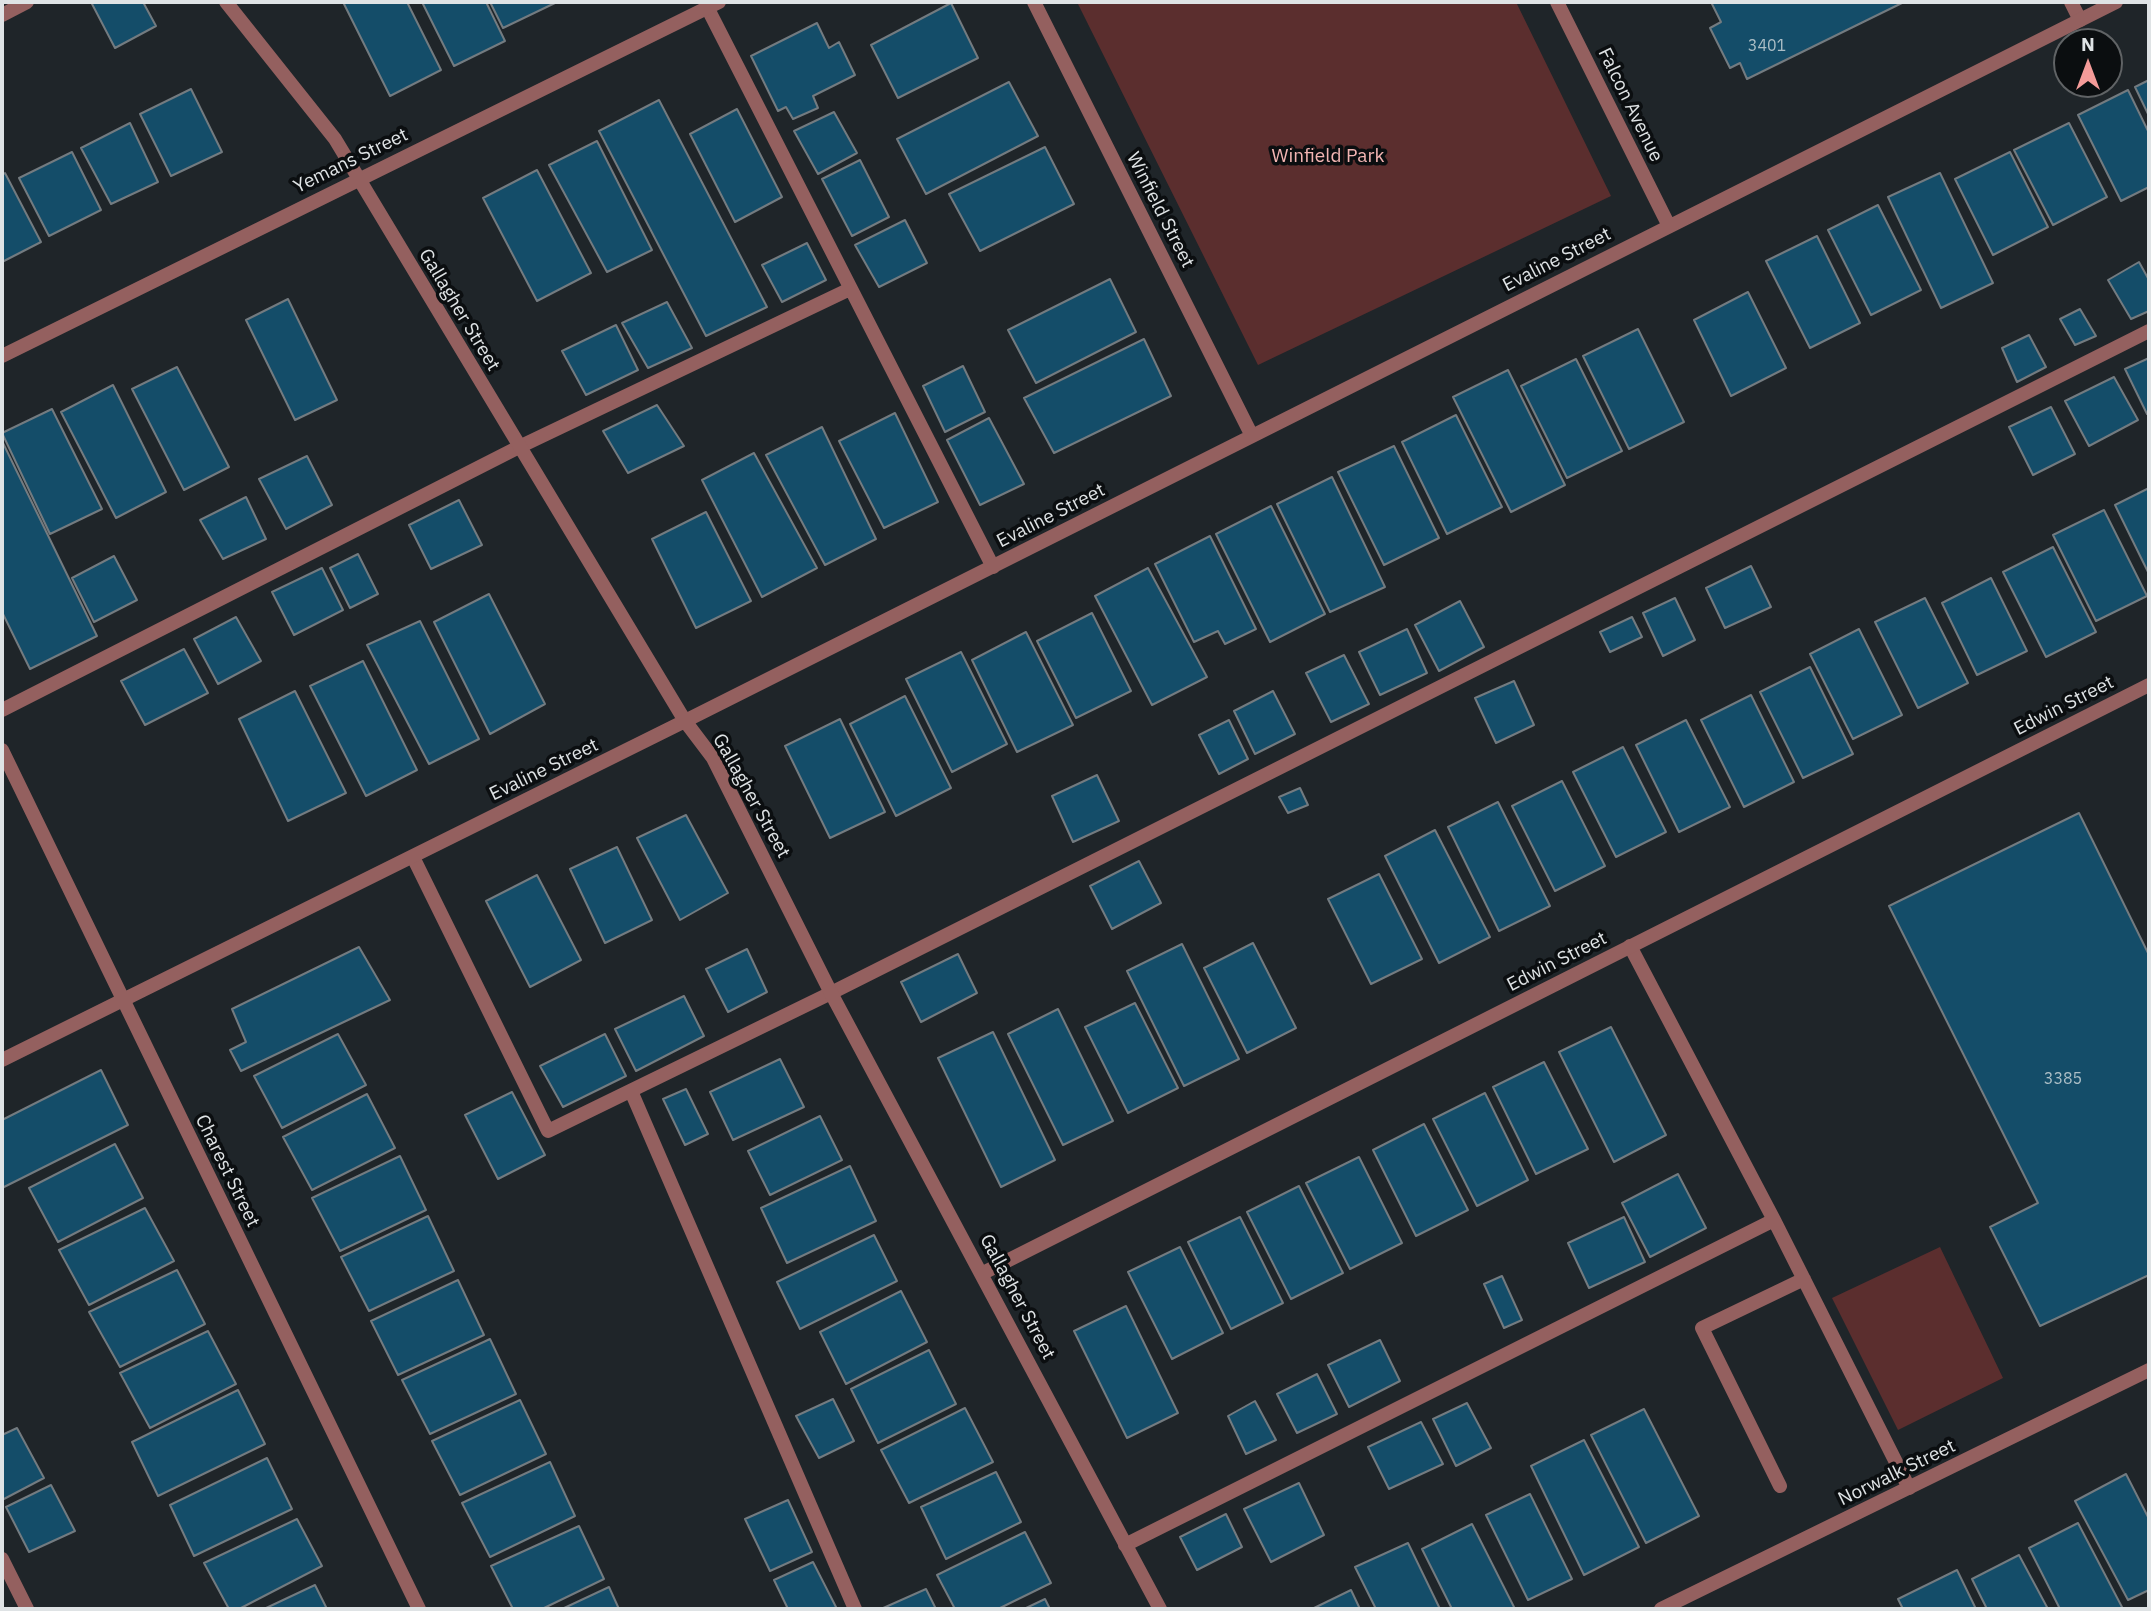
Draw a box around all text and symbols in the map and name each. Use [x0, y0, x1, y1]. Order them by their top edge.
north arrow [2053, 28, 2123, 98]
text: N [2081, 32, 2095, 56]
house number: 3401 [1748, 36, 1786, 56]
street label: Falcon Avenue [1593, 44, 1667, 166]
street label: Yemans Street [290, 124, 412, 198]
park label: Winfield Park [1272, 146, 1384, 168]
street label: Winfield Street [1121, 148, 1199, 272]
street label: Evaline Street [1499, 223, 1615, 297]
street label: Gallagher Street [414, 245, 504, 375]
street label: Evaline Street [993, 479, 1109, 553]
street label: Edwin Street [2010, 671, 2118, 741]
street label: Gallagher Street [707, 730, 795, 862]
street label: Evaline Street [486, 734, 602, 806]
street label: Edwin Street [1503, 927, 1611, 997]
house number: 3385 [2044, 1069, 2082, 1089]
street label: Charest Street [190, 1111, 264, 1231]
street label: Gallagher Street [974, 1230, 1060, 1364]
street label: Norwalk Street [1835, 1435, 1959, 1511]

